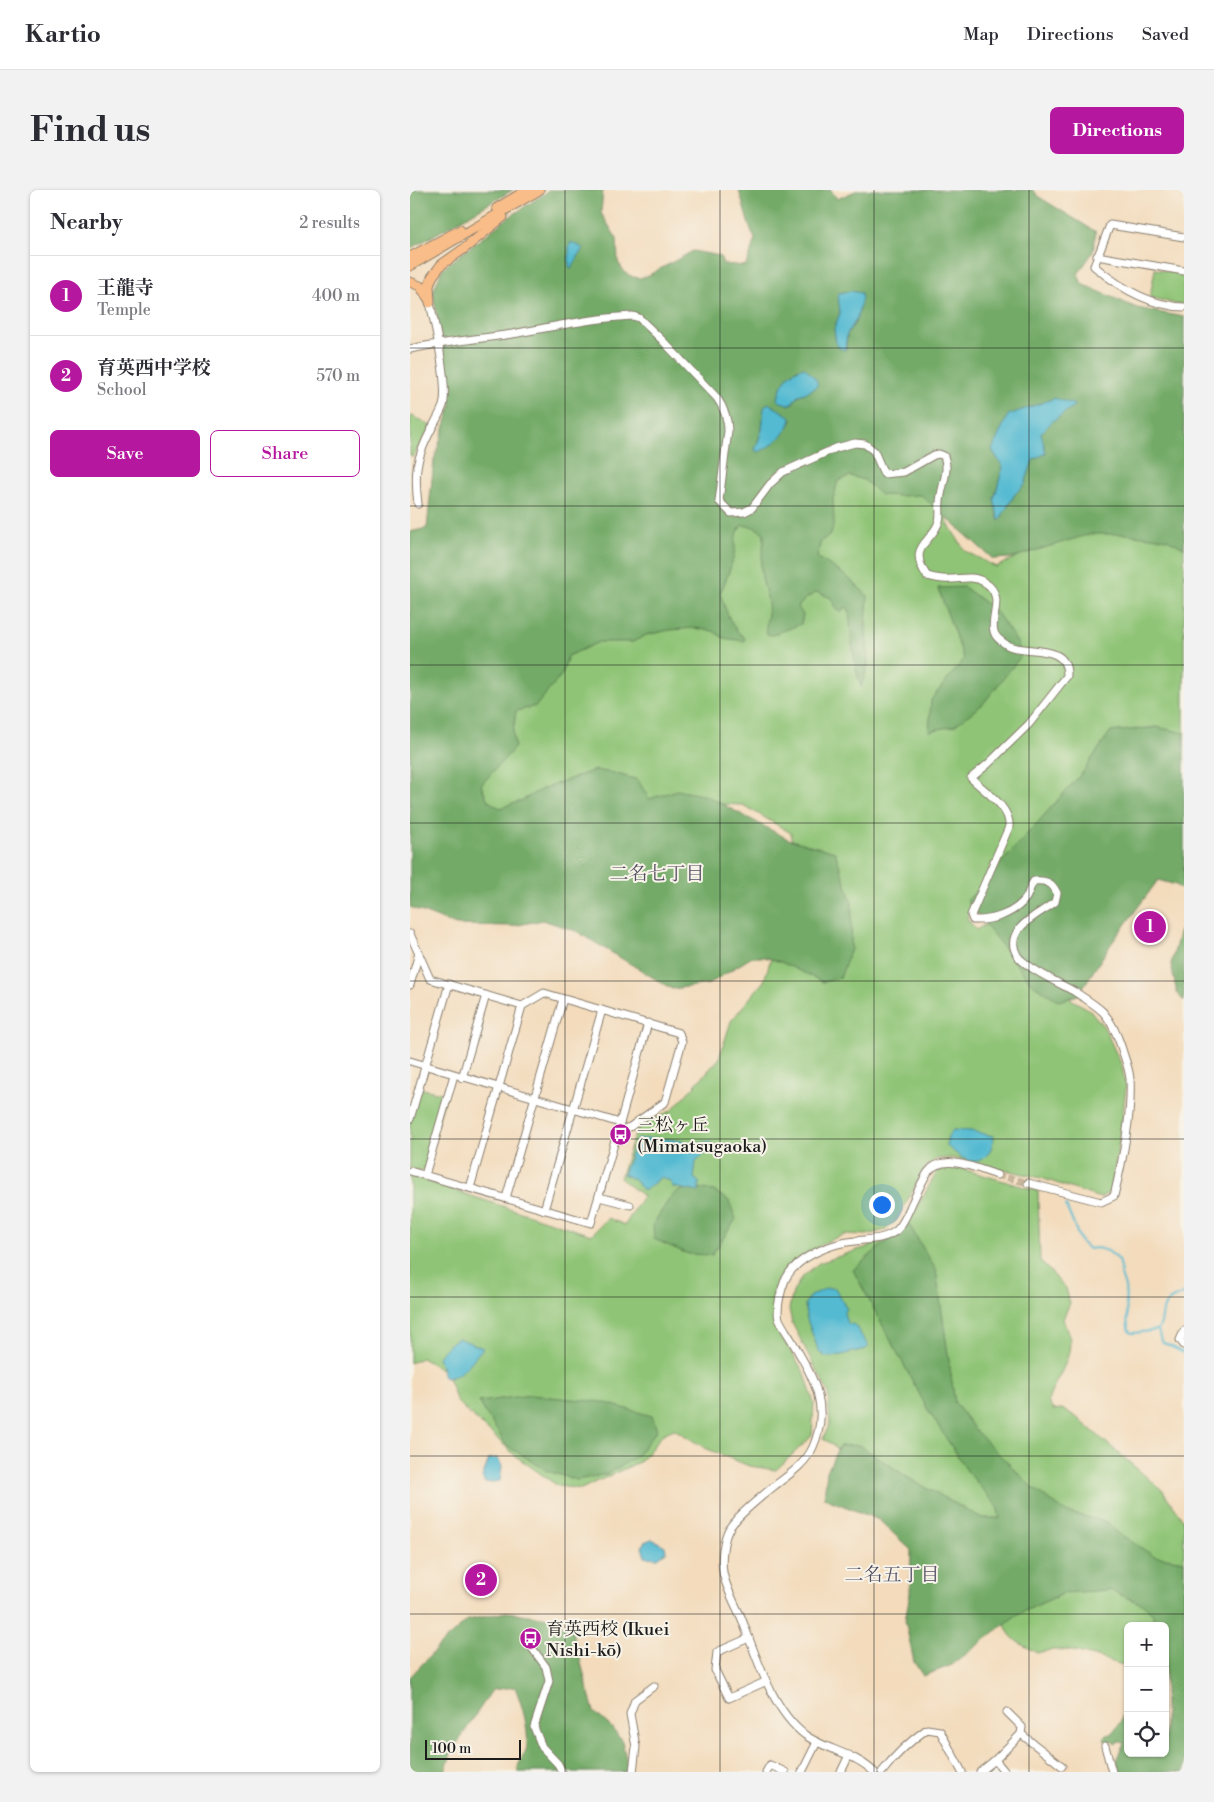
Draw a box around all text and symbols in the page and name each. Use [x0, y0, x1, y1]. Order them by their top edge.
text: Kartio [25, 20, 101, 50]
text: Map [963, 23, 999, 46]
text: Directions [1027, 23, 1114, 46]
text: Saved [1142, 23, 1189, 46]
button: Directions [1050, 107, 1184, 154]
text: Find us [30, 109, 150, 152]
text: Nearby [50, 210, 123, 236]
text: 2 results [299, 213, 360, 233]
text: 王龍寺 [97, 276, 154, 300]
text: 1 [62, 286, 70, 306]
text: 400 m [312, 286, 360, 306]
text: Temple [97, 300, 151, 320]
text: 育英西中学校 [97, 356, 211, 380]
text: 2 [61, 366, 71, 386]
text: 570 m [316, 366, 360, 386]
text: School [97, 380, 146, 400]
button: Save [50, 430, 200, 477]
button: Share [210, 430, 360, 477]
district label: 二名七丁目 [609, 862, 705, 886]
pin: 1 [1134, 908, 1166, 946]
place label: 三松ヶ丘 (Mimatsugaoka) [637, 1114, 767, 1158]
bus stop icon: 三松ヶ丘 (Mimatsugaoka) [609, 1123, 633, 1147]
your location [869, 1192, 895, 1218]
pin: 2 [465, 1561, 497, 1599]
district label: 二名五丁目 [844, 1563, 940, 1587]
place label: 育英西校 (Ikuei Nishi-kō) [546, 1618, 669, 1662]
map controls [1124, 1622, 1169, 1757]
button: + [1124, 1622, 1169, 1667]
bus stop icon: 育英西校 (Ikuei Nishi-kō) [518, 1627, 542, 1651]
button: − [1124, 1667, 1169, 1712]
button: locate [1124, 1712, 1169, 1757]
scale bar [425, 1737, 521, 1760]
text: 100 m [432, 1740, 471, 1758]

